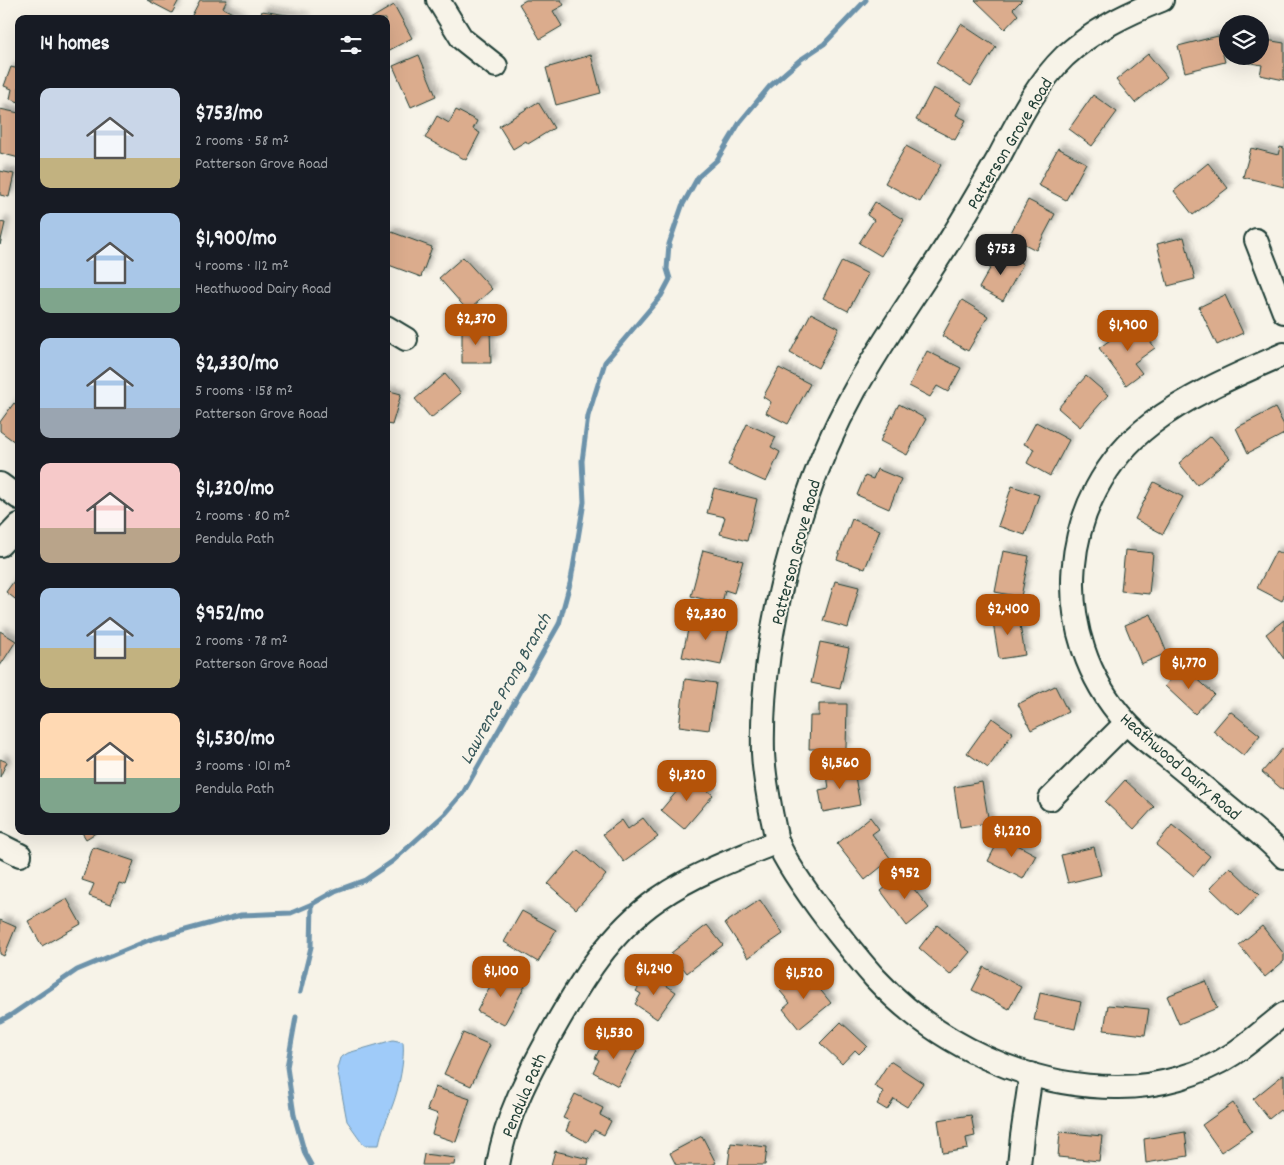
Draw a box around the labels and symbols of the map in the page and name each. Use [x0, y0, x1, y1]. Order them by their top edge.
street label: Patterson Grove Road [962, 74, 1060, 215]
pin: $753 [971, 234, 1031, 276]
pin: $2,370 [435, 304, 517, 346]
pin: $1,900 [1087, 310, 1169, 352]
street label: Patterson Grove Road [766, 477, 829, 628]
pin: $2,400 [967, 594, 1049, 636]
pin: $2,330 [665, 598, 747, 641]
water label: Lawrence Prong Branch [454, 608, 560, 770]
pin: $1,770 [1148, 648, 1230, 690]
street label: Heathwood Dairy Road [1113, 708, 1245, 828]
pin: $1,560 [799, 748, 881, 790]
pin: $1,320 [646, 760, 728, 802]
pin: $1,220 [971, 816, 1053, 858]
pin: $952 [875, 858, 935, 900]
pin: $1,240 [613, 954, 695, 996]
pin: $1,100 [460, 956, 542, 998]
pin: $1,520 [763, 958, 845, 1000]
pin: $1,530 [573, 1018, 655, 1060]
street label: Pendula Path [496, 1050, 554, 1142]

